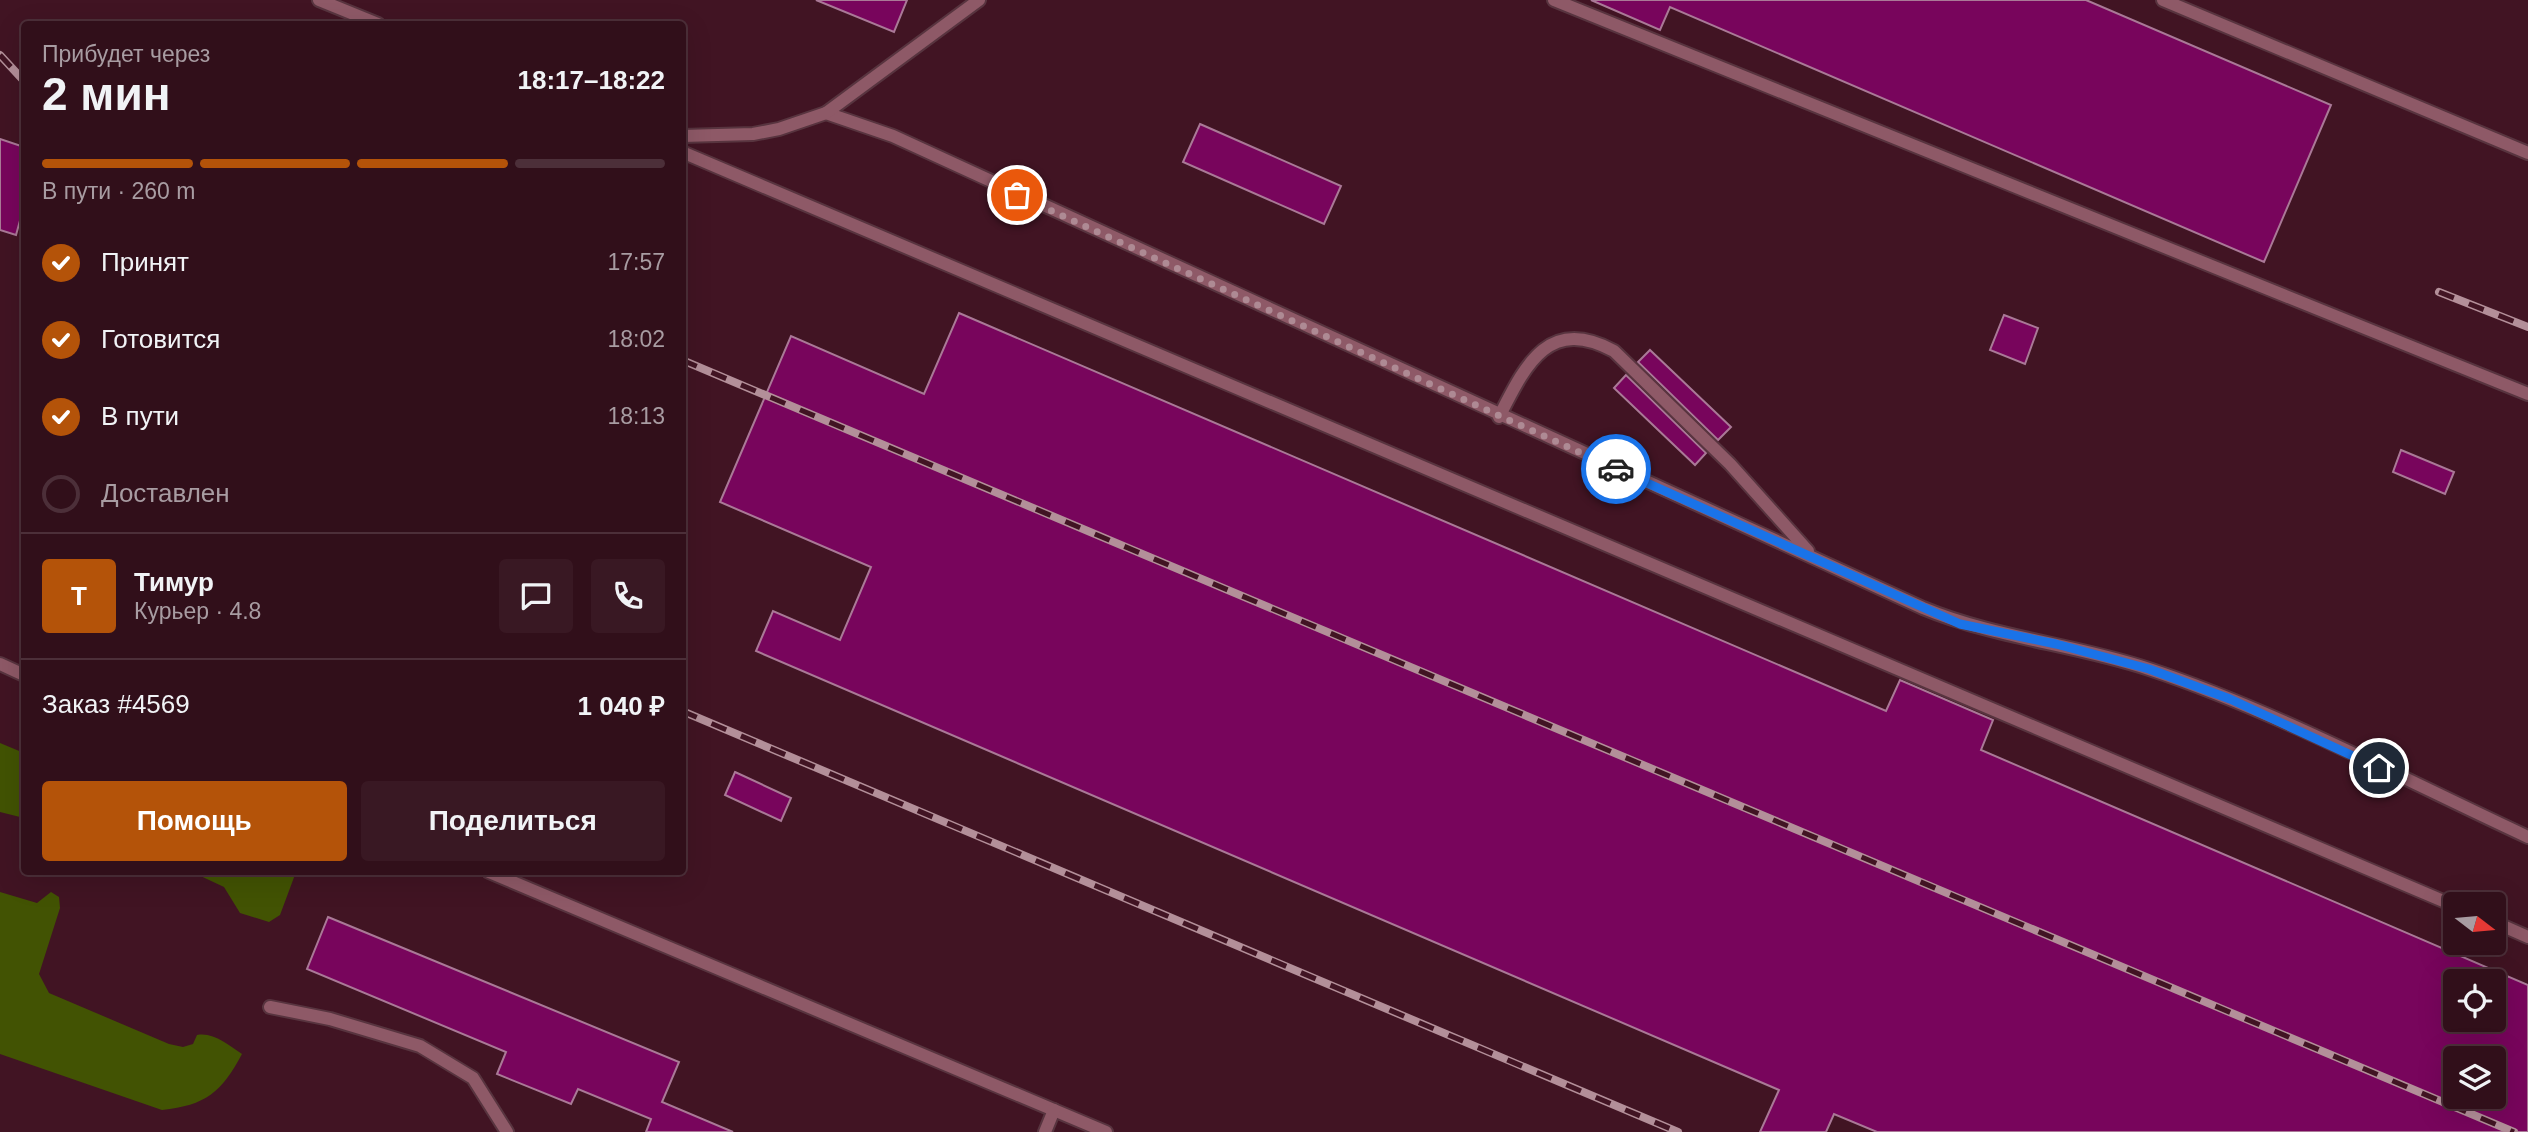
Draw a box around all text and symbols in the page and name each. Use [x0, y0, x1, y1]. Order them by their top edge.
text: Прибудет через [42, 41, 210, 67]
text: 18:17–18:22 [518, 65, 665, 95]
text: 2 мин [42, 68, 170, 120]
pin [987, 165, 1047, 225]
icon: bag [998, 176, 1036, 214]
text: В пути · 260 m [42, 178, 195, 204]
icon: check [42, 244, 80, 282]
text: Принят [101, 247, 189, 277]
text: 17:57 [607, 249, 665, 275]
icon: check [42, 321, 80, 359]
text: Готовится [101, 324, 220, 354]
text: 18:02 [607, 326, 665, 352]
icon: check [42, 398, 80, 436]
text: В пути [101, 401, 179, 431]
text: 18:13 [607, 403, 665, 429]
courier [1581, 434, 1651, 504]
icon: car [1597, 450, 1635, 488]
text: Доставлен [101, 478, 230, 508]
button: chat [499, 559, 573, 633]
button: phone [591, 559, 665, 633]
text: Тимур [134, 567, 214, 597]
text: Т [71, 581, 87, 611]
text: Курьер · 4.8 [134, 598, 261, 624]
text: Заказ #4569 [42, 689, 190, 719]
text: 1 040 ₽ [578, 691, 665, 721]
pin [2349, 738, 2409, 798]
icon: home [2360, 749, 2398, 787]
button: Помощь [42, 781, 347, 861]
button: Поделиться [361, 781, 665, 861]
north arrow [2443, 892, 2506, 956]
map controls [2443, 892, 2506, 1109]
button: locate [2443, 969, 2506, 1032]
button: layers [2443, 1046, 2506, 1109]

